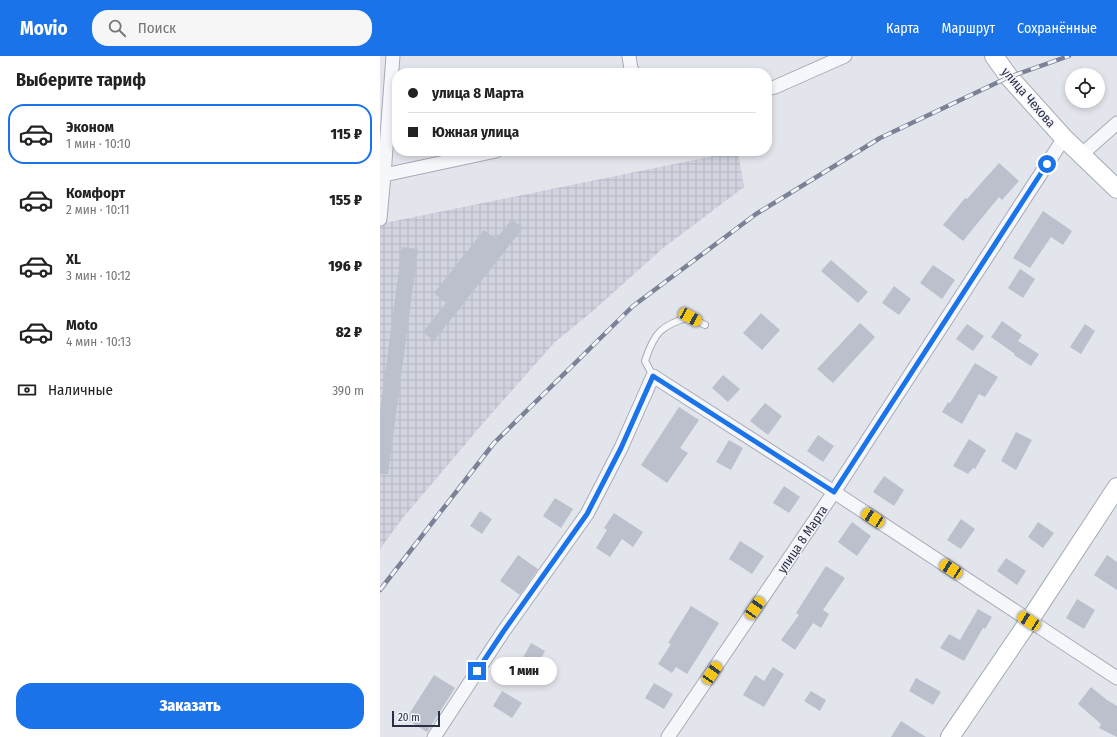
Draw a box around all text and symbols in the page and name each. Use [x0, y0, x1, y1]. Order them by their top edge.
search box [92, 10, 372, 46]
text: Movio [20, 17, 68, 40]
icon: search [106, 17, 128, 39]
text: Поиск [138, 19, 176, 37]
text: Карта [886, 20, 919, 37]
text: Маршрут [941, 20, 995, 37]
text: Сохранённые [1017, 20, 1097, 37]
street label: улица Чехова [999, 64, 1059, 130]
map controls [1065, 68, 1105, 108]
button: locate [1065, 68, 1105, 108]
text: Выберите тариф [16, 69, 146, 91]
text: улица 8 Марта [432, 84, 524, 102]
icon: car [18, 116, 54, 152]
text: Эконом [66, 118, 114, 136]
text: Южная улица [432, 123, 519, 141]
text: 115 ₽ [331, 125, 362, 143]
text: 1 мин · 10:10 [66, 136, 131, 151]
route start [1038, 155, 1056, 173]
icon: car [18, 182, 54, 218]
text: Комфорт [66, 184, 125, 202]
text: 155 ₽ [329, 191, 362, 209]
text: 2 мин · 10:11 [66, 202, 130, 217]
icon: car [18, 248, 54, 284]
text: XL [66, 250, 81, 268]
text: 196 ₽ [328, 257, 362, 275]
text: 3 мин · 10:12 [66, 268, 130, 283]
car [677, 306, 703, 328]
icon: car [18, 314, 54, 350]
text: Moto [66, 316, 98, 334]
text: 82 ₽ [336, 323, 362, 341]
text: 4 мин · 10:13 [66, 334, 131, 349]
icon: cash [16, 379, 38, 401]
text: Наличные [48, 381, 113, 399]
text: 390 m [332, 383, 364, 398]
street label: улица 8 Марта [774, 503, 831, 576]
car [860, 506, 886, 530]
car [938, 557, 964, 581]
car [743, 595, 767, 621]
car [1016, 609, 1042, 633]
callout: 1 мин [491, 657, 557, 685]
car [700, 660, 724, 686]
route end [468, 662, 486, 680]
text: 1 мин [509, 663, 539, 678]
button: Заказать [16, 683, 364, 729]
scale bar [392, 709, 440, 728]
text: 20 m [398, 711, 420, 724]

